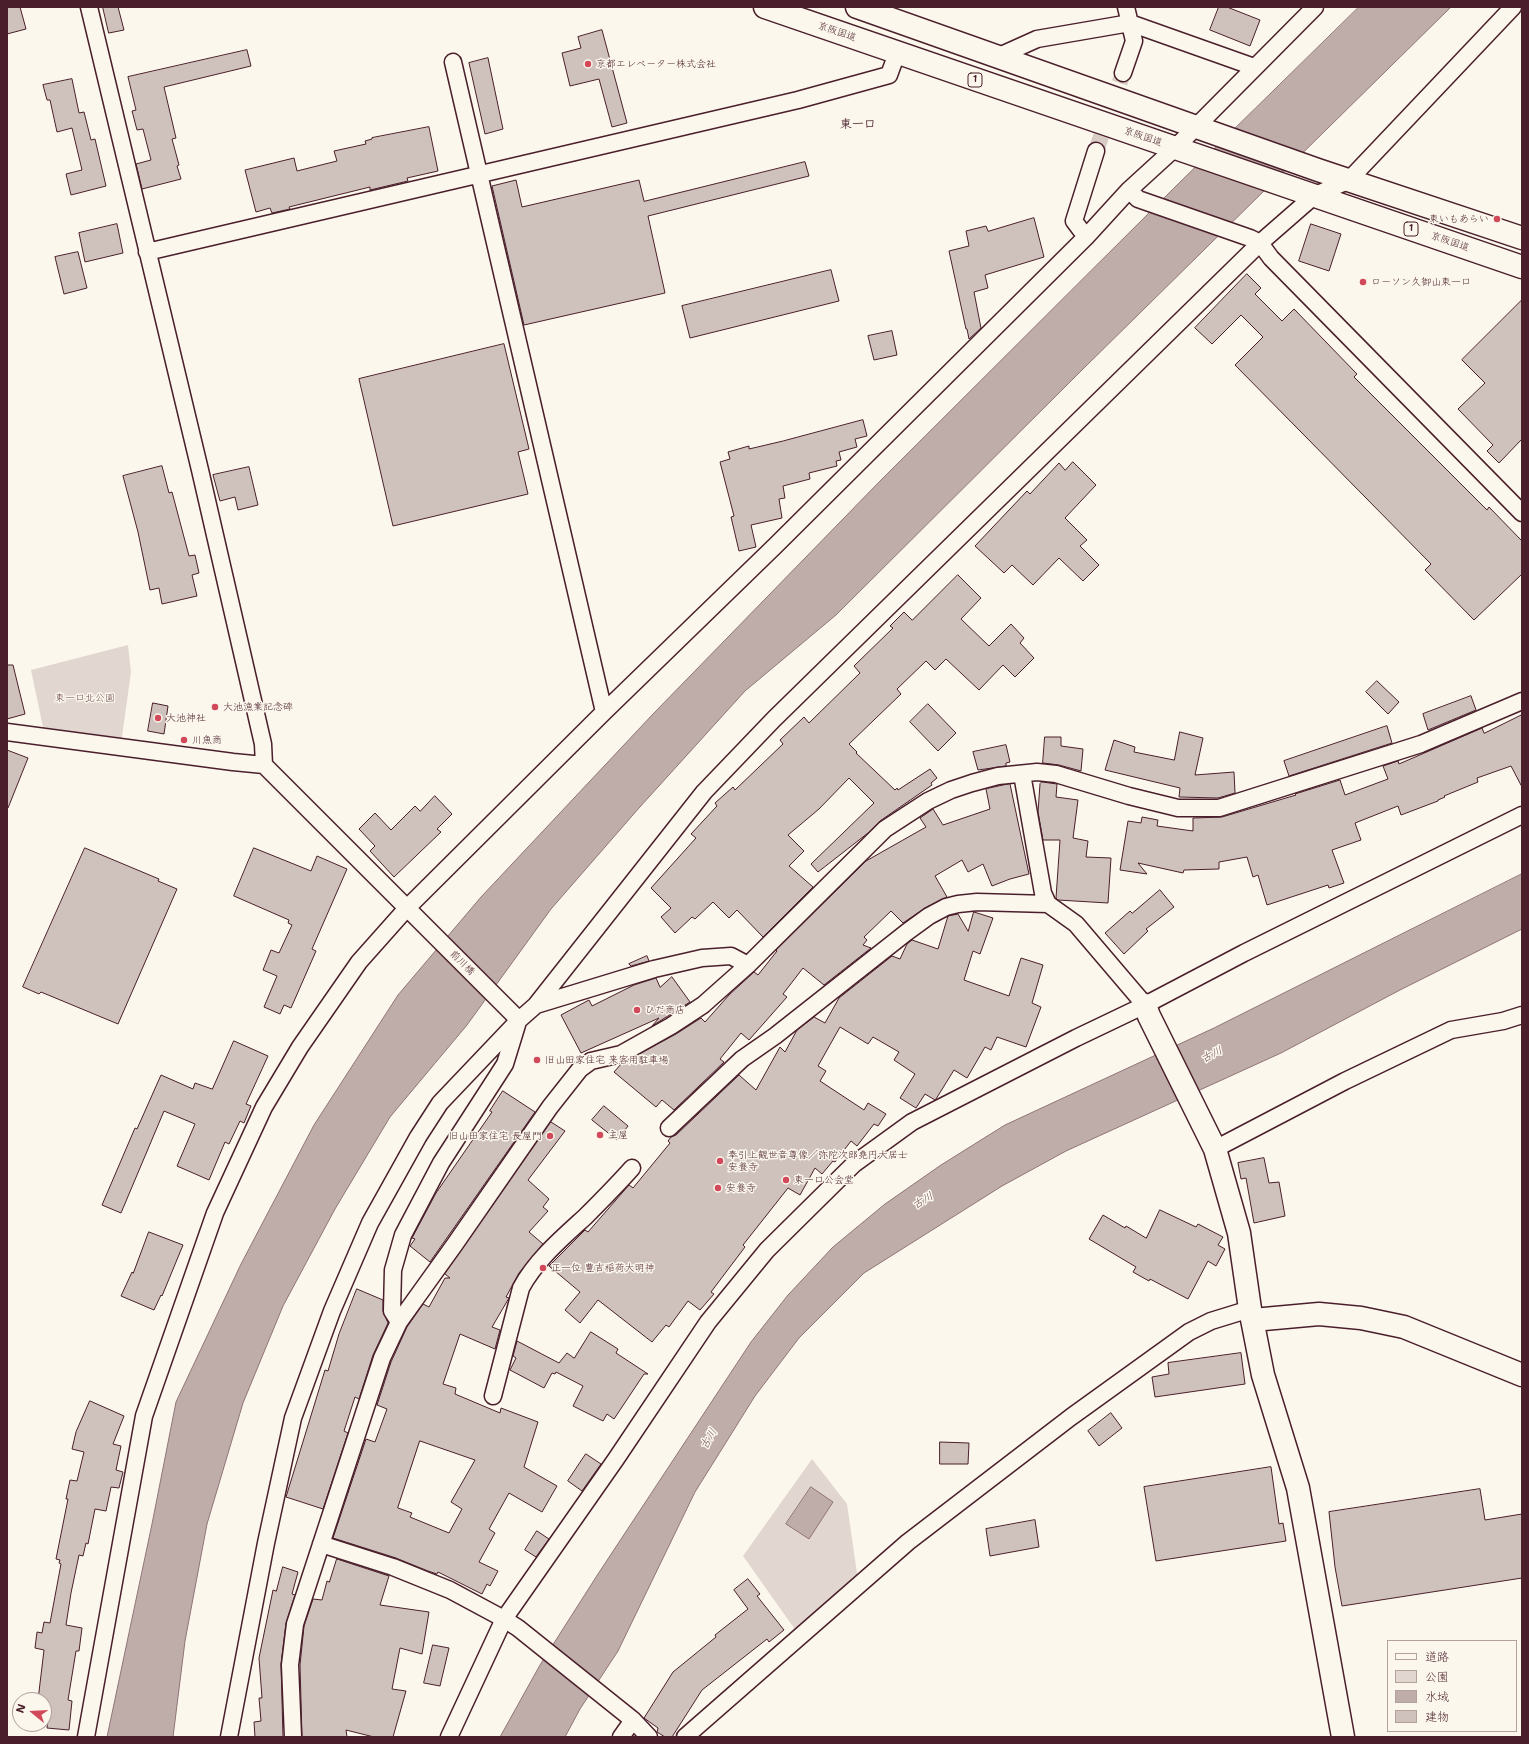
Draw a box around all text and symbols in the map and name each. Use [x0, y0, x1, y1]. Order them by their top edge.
street label: 京阪国道 [816, 20, 858, 44]
place label: 京都エレベーター株式会社 [596, 58, 716, 70]
marker: 京都エレベーター株式会社 [583, 59, 593, 69]
road number: 1 [968, 73, 982, 87]
district label: 東一口 [840, 118, 876, 132]
street label: 京阪国道 [1122, 125, 1164, 149]
place label: 東いもあらい [1429, 213, 1489, 225]
marker: 東いもあらい [1492, 214, 1502, 224]
road number: 1 [1404, 222, 1418, 236]
street label: 京阪国道 [1429, 230, 1471, 254]
place label: ローソン久御山東一口 [1371, 276, 1471, 288]
marker: ローソン久御山東一口 [1358, 277, 1368, 287]
park label: 東一口北公園 [55, 692, 115, 704]
place label: 大池漁業記念碑 [223, 701, 293, 713]
marker: 大池漁業記念碑 [210, 702, 220, 712]
place label: 大池神社 [166, 712, 206, 724]
marker: 大池神社 [153, 713, 163, 723]
place label: 川魚商 [192, 734, 222, 746]
marker: 川魚商 [179, 735, 189, 745]
street label: 前川橋 [447, 948, 477, 978]
place label: ひだ商店 [645, 1004, 685, 1016]
marker: ひだ商店 [632, 1005, 642, 1015]
water label: 古川 [1199, 1044, 1225, 1066]
place label: 旧山田家住宅 来客用駐車場 [545, 1054, 668, 1066]
marker: 旧山田家住宅 来客用駐車場 [532, 1055, 542, 1065]
place label: 主屋 [608, 1129, 628, 1141]
place label: 旧山田家住宅 長屋門 [449, 1130, 542, 1142]
marker: 主屋 [595, 1130, 605, 1140]
marker: 旧山田家住宅 長屋門 [545, 1131, 555, 1141]
place label: 奉引上観世音尊像／弥陀次郎堯円大居士 安養寺 [728, 1149, 908, 1172]
marker: 奉引上観世音尊像／弥陀次郎堯円大居士 安養寺 [715, 1156, 725, 1166]
place label: 東一口公会堂 [794, 1174, 854, 1186]
marker: 東一口公会堂 [781, 1175, 791, 1185]
place label: 安養寺 [726, 1182, 756, 1194]
marker: 安養寺 [713, 1183, 723, 1193]
water label: 古川 [910, 1190, 936, 1212]
place label: 正一位 豊吉稲荷大明神 [551, 1262, 654, 1274]
marker: 正一位 豊吉稲荷大明神 [538, 1263, 548, 1273]
water label: 古川 [698, 1426, 720, 1452]
legend [1387, 1640, 1517, 1732]
text: 道路 [1425, 1649, 1449, 1665]
text: 公園 [1425, 1669, 1449, 1685]
text: 水域 [1425, 1689, 1449, 1705]
north arrow [12, 1692, 52, 1732]
text: N [13, 1702, 30, 1715]
text: 建物 [1425, 1709, 1449, 1725]

